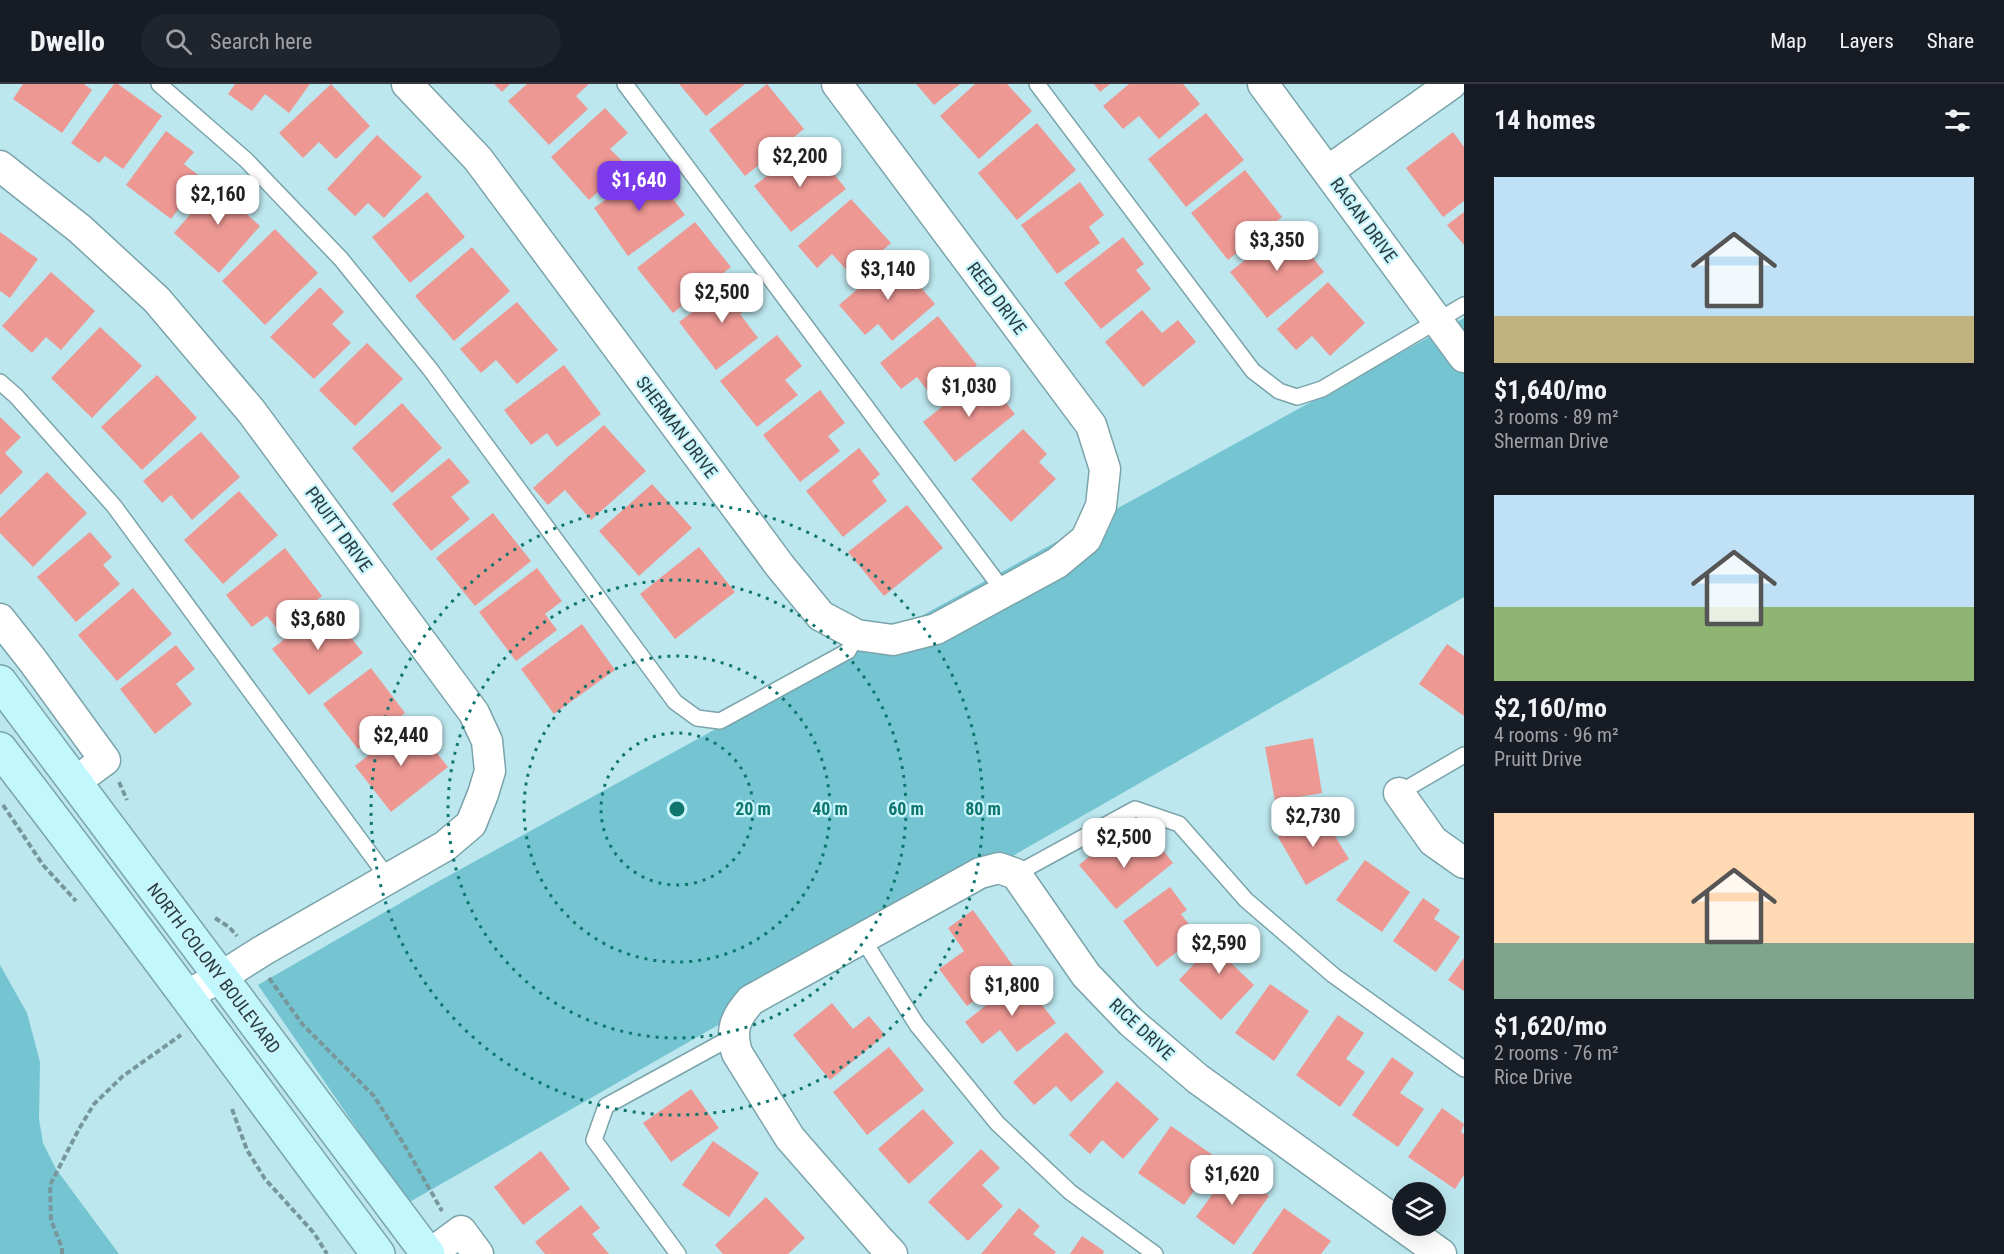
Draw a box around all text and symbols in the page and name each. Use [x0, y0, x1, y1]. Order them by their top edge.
search box [141, 14, 561, 68]
text: Dwello [30, 25, 105, 58]
icon: search [162, 25, 195, 58]
text: Search here [210, 29, 312, 54]
text: Map [1770, 29, 1807, 53]
text: Layers [1840, 29, 1894, 53]
text: Share [1927, 29, 1974, 53]
icon: filters [1941, 104, 1974, 137]
text: 14 homes [1494, 105, 1596, 135]
pin: $2,200 [751, 137, 849, 188]
text: $2,200 [772, 144, 828, 168]
pin: $1,640 [590, 161, 688, 212]
text: $1,640 [611, 168, 667, 192]
street label: RAGAN DRIVE [1326, 174, 1402, 266]
pin: $2,160 [169, 175, 267, 226]
text: $2,160 [190, 182, 246, 206]
icon: home [1680, 216, 1788, 324]
pin: $3,350 [1228, 221, 1326, 272]
text: $3,350 [1249, 228, 1305, 252]
pin: $3,140 [839, 250, 937, 301]
text: $3,140 [860, 257, 916, 281]
street label: REED DRIVE [963, 258, 1031, 338]
pin: $2,500 [673, 273, 771, 324]
text: $2,500 [694, 280, 750, 304]
pin: $1,030 [920, 367, 1018, 418]
street label: SHERMAN DRIVE [632, 372, 722, 482]
text: $1,030 [941, 374, 997, 398]
text: $1,640/mo [1494, 375, 1607, 405]
text: 3 rooms · 89 m² [1494, 405, 1619, 429]
text: Sherman Drive [1494, 429, 1608, 453]
street label: PRUITT DRIVE [301, 482, 377, 576]
icon: home [1680, 534, 1788, 642]
pin: $3,680 [269, 600, 367, 651]
text: $3,680 [290, 607, 346, 631]
text: $2,160/mo [1494, 693, 1607, 723]
pin: $2,440 [352, 716, 450, 767]
text: $2,440 [373, 723, 429, 747]
text: 4 rooms · 96 m² [1494, 723, 1619, 747]
text: Pruitt Drive [1494, 747, 1582, 771]
pin: $2,730 [1264, 797, 1362, 848]
text: 20 m [735, 798, 771, 819]
text: 40 m [812, 798, 848, 819]
text: 60 m [888, 798, 924, 819]
text: 80 m [965, 798, 1001, 819]
centre of rings [667, 799, 687, 819]
text: $2,730 [1285, 804, 1341, 828]
pin: $2,500 [1075, 818, 1173, 869]
text: $2,500 [1096, 825, 1152, 849]
icon: home [1680, 852, 1788, 960]
street label: NORTH COLONY BOULEVARD [143, 879, 285, 1057]
pin: $2,590 [1170, 924, 1268, 975]
text: $2,590 [1191, 931, 1247, 955]
pin: $1,800 [963, 966, 1061, 1017]
text: $1,800 [984, 973, 1040, 997]
street label: RICE DRIVE [1105, 994, 1179, 1064]
text: $1,620/mo [1494, 1011, 1607, 1041]
text: 2 rooms · 76 m² [1494, 1041, 1619, 1065]
text: Rice Drive [1494, 1065, 1572, 1089]
pin: $1,620 [1183, 1155, 1281, 1206]
text: $1,620 [1204, 1162, 1260, 1186]
map controls [1392, 1182, 1446, 1236]
button: layers [1392, 1182, 1446, 1236]

